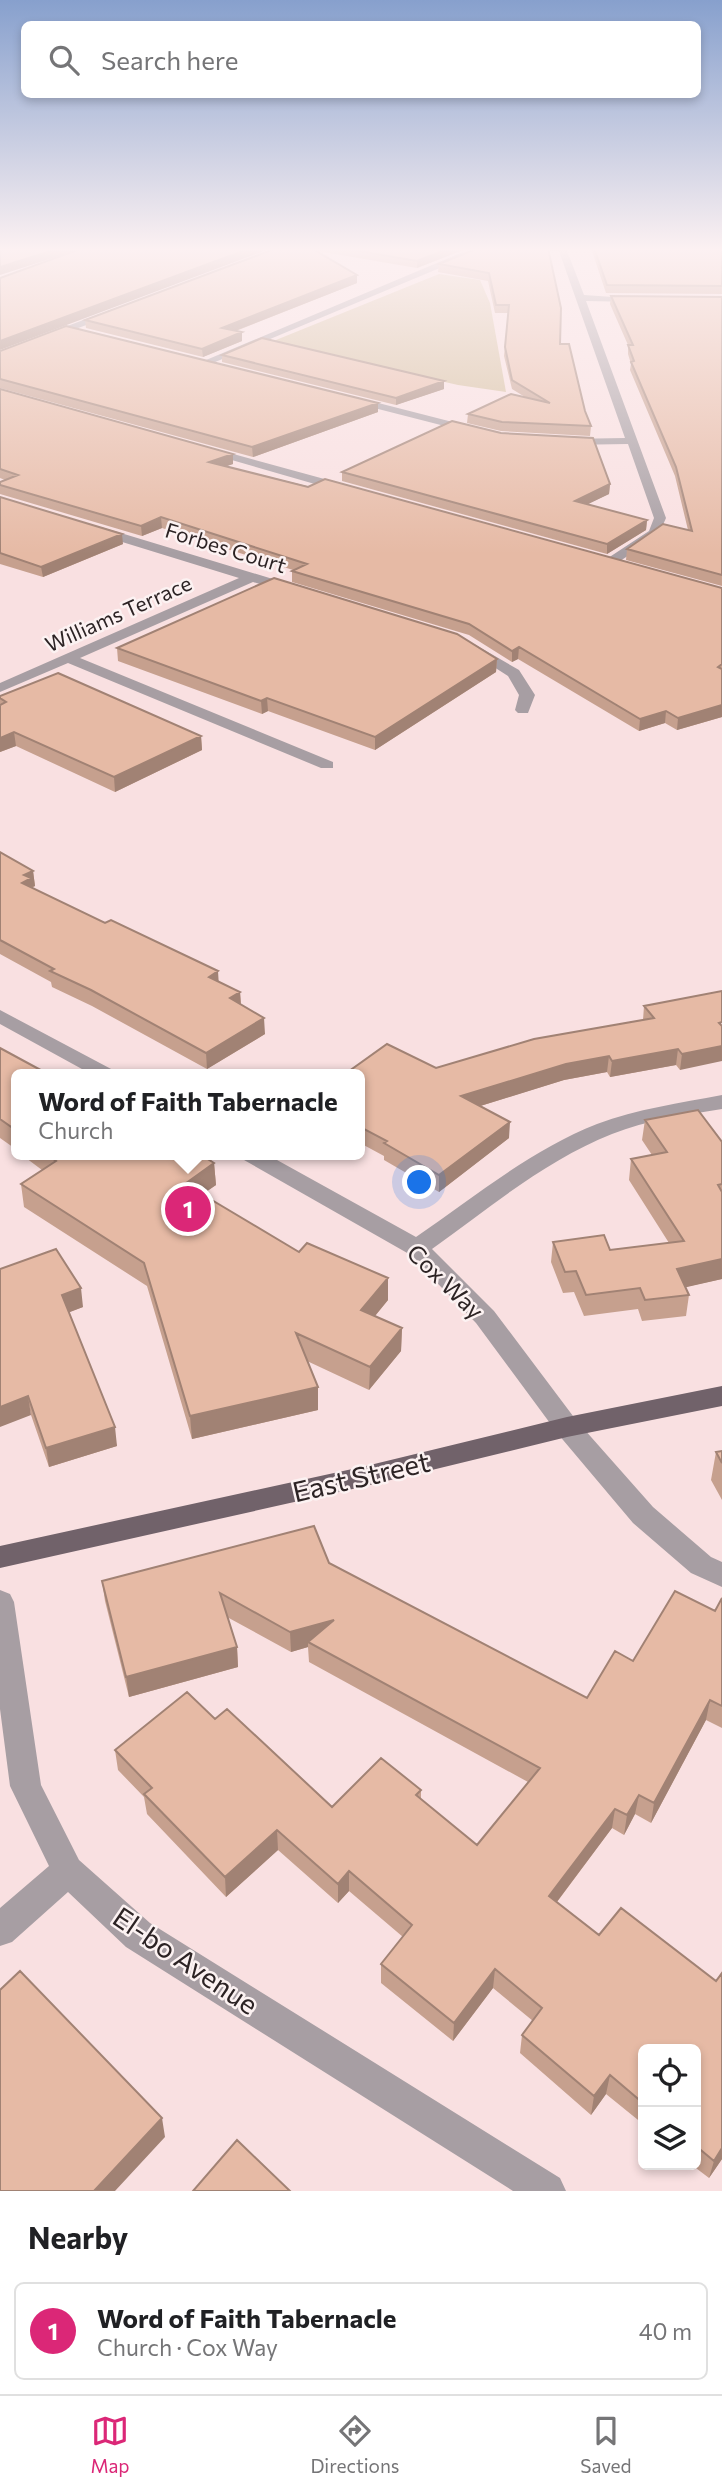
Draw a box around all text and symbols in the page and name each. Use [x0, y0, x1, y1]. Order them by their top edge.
search box [21, 21, 701, 98]
icon: search [45, 41, 83, 79]
text: Search here [101, 44, 239, 75]
street label: Forbes Court [162, 517, 290, 577]
street label: Williams Terrace [41, 570, 195, 656]
popup [11, 1069, 365, 1160]
text: Word of Faith Tabernacle [38, 1085, 338, 1116]
text: Church [38, 1116, 113, 1144]
your location [402, 1165, 436, 1199]
pin: 1 [165, 1183, 211, 1235]
street label: Cox Way [402, 1237, 490, 1325]
street label: East Street [289, 1444, 433, 1508]
street label: El-bo Avenue [107, 1899, 265, 2021]
map controls [638, 2044, 701, 2170]
button: locate [638, 2044, 701, 2107]
button: layers [638, 2107, 701, 2170]
text: Nearby [28, 2218, 128, 2255]
text: Word of Faith Tabernacle [97, 2302, 397, 2333]
text: 1 [48, 2317, 58, 2345]
text: 40 m [639, 2317, 692, 2345]
text: Church · Cox Way [97, 2333, 278, 2361]
tab: Map [90, 2412, 130, 2477]
tab: Directions [310, 2412, 400, 2477]
tab: Saved [580, 2412, 632, 2477]

